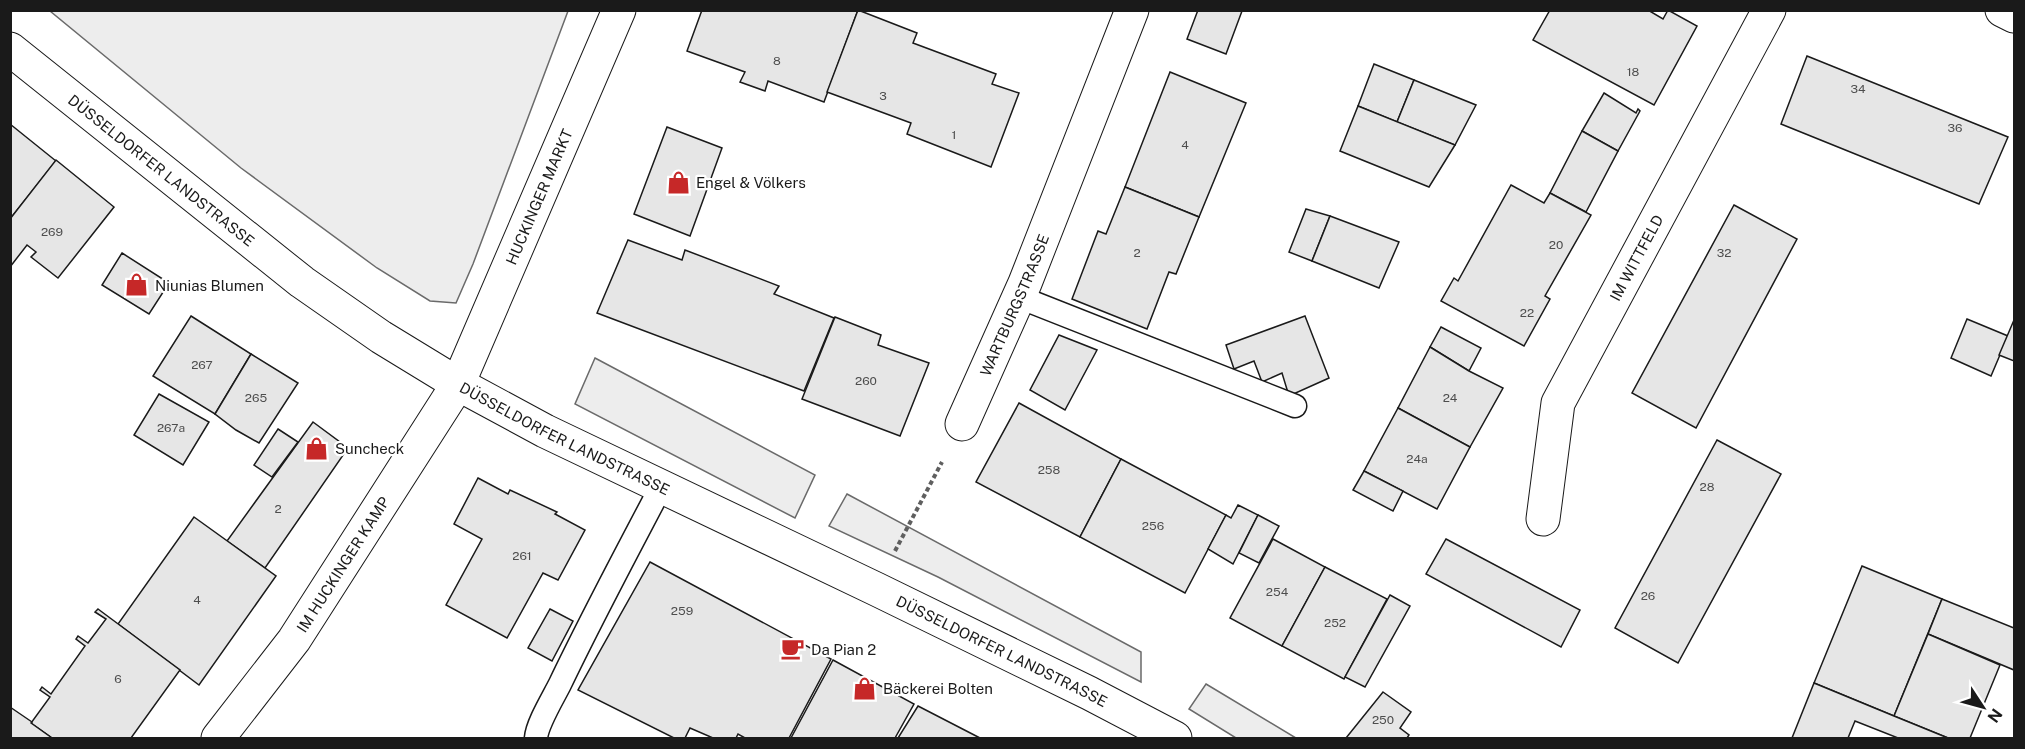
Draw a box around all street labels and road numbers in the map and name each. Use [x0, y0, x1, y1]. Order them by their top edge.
street label: DÜSSELDORFER LANDSTRASSE [65, 91, 258, 249]
street label: HUCKINGER MARKT [502, 126, 575, 267]
street label: IM WITTFELD [1606, 212, 1666, 303]
street label: WARTBURGSTRASSE [976, 232, 1052, 378]
street label: DÜSSELDORFER LANDSTRASSE [457, 378, 673, 498]
street label: IM HUCKINGER KAMP [293, 493, 392, 635]
street label: DÜSSELDORFER LANDSTRASSE [894, 592, 1110, 710]

